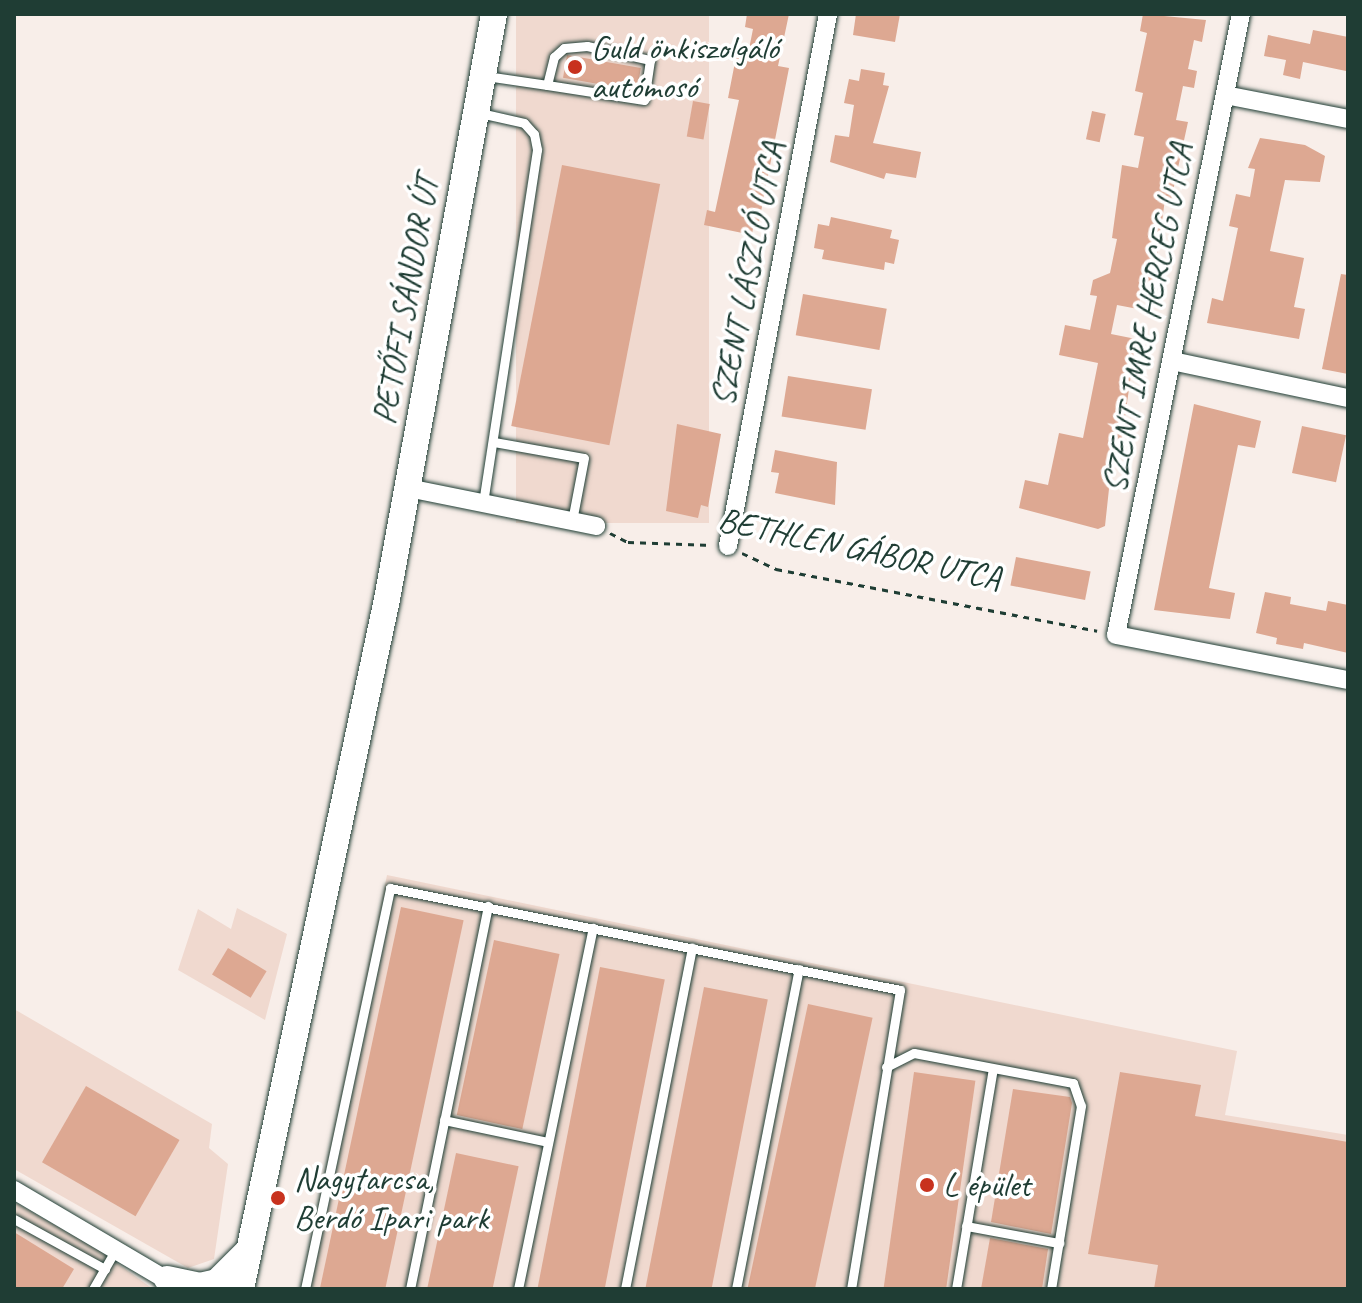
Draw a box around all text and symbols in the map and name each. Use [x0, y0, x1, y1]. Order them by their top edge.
place label: Guld önkiszolgáló autómosó [591, 27, 779, 106]
marker: Guld önkiszolgáló autómosó [566, 58, 584, 76]
street label: SZENT LÁSZLÓ UTCA [701, 139, 793, 409]
street label: SZENT IMRE HERCEG UTCA [1093, 139, 1201, 497]
street label: PETŐFI SÁNDOR ÚT [363, 173, 447, 427]
street label: BETHLEN GÁBOR UTCA [715, 498, 1005, 598]
place label: Nagytarcsa, Berdó Ipari park [294, 1158, 489, 1238]
place label: L épület [943, 1165, 1030, 1205]
marker: L épület [918, 1176, 936, 1194]
marker: Nagytarcsa, Berdó Ipari park [269, 1189, 287, 1207]

